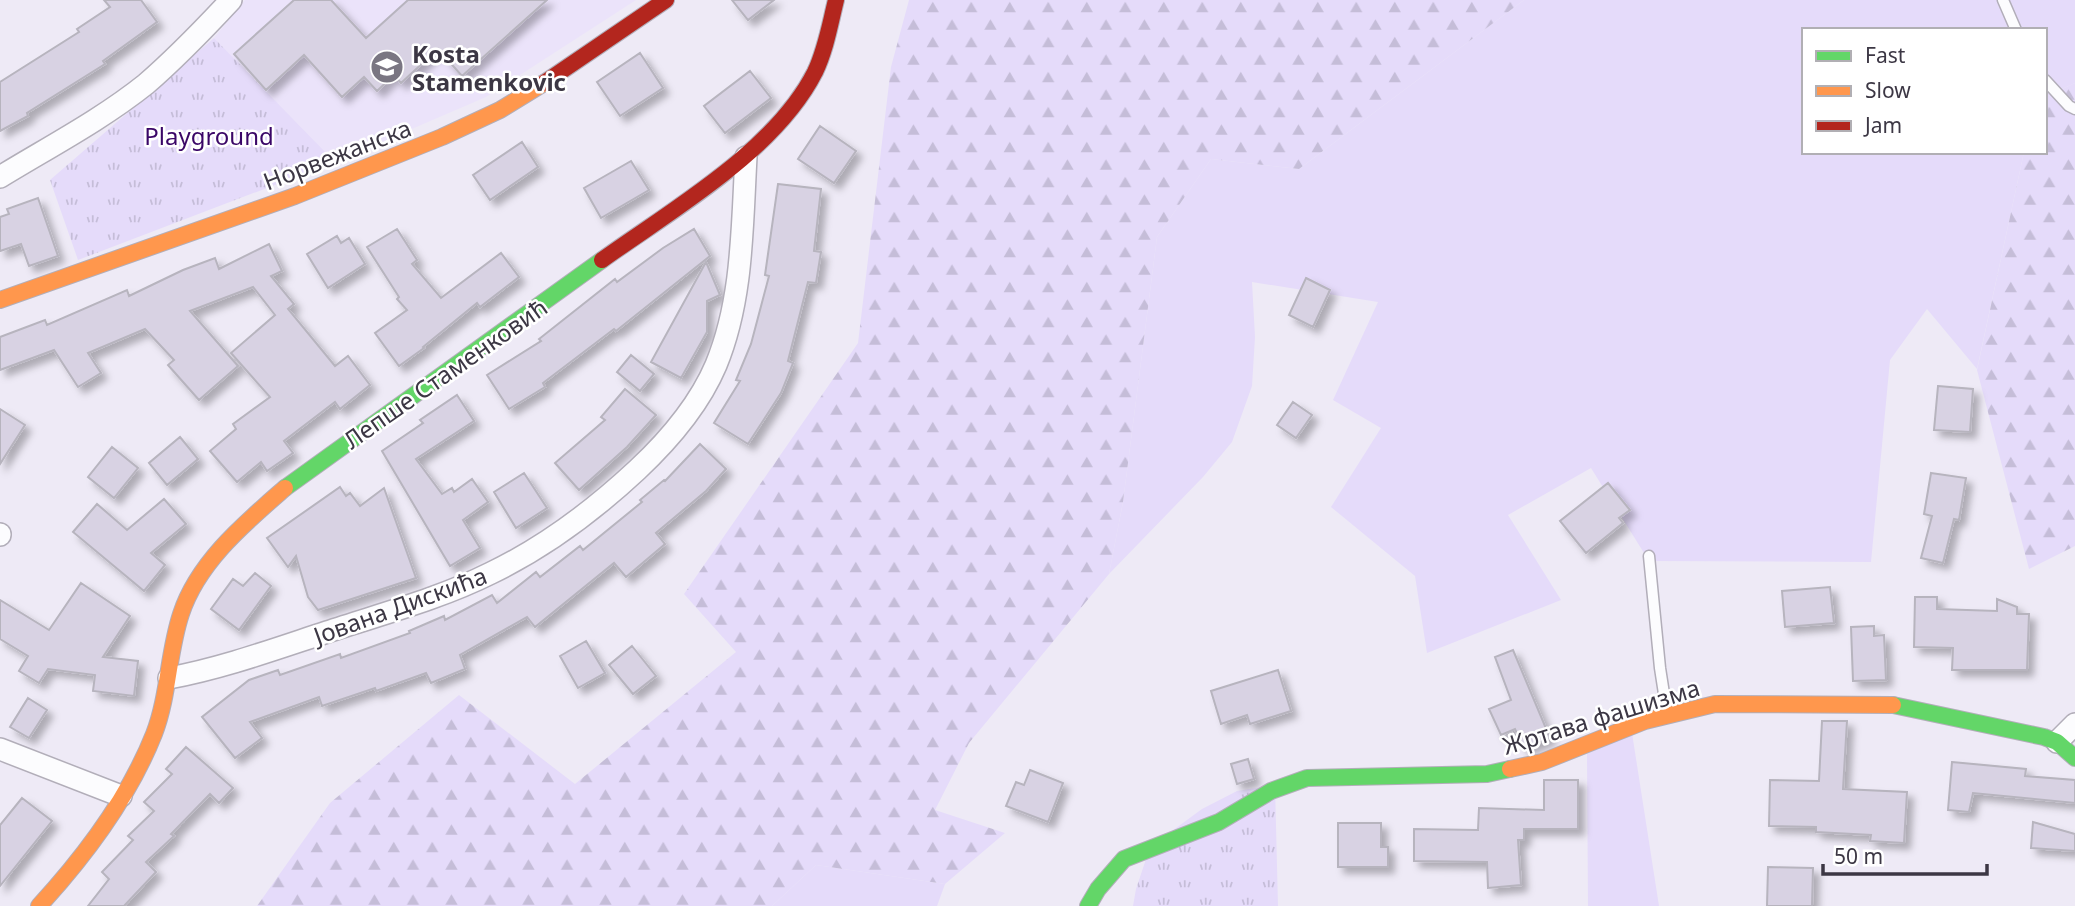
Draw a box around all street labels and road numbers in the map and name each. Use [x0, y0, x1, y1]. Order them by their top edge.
street label: Норвежанска [258, 111, 416, 197]
street label: Лепше Стаменковић [337, 290, 553, 456]
street label: Јована Дискића [307, 558, 491, 652]
street label: Жртава фашизма [1498, 670, 1704, 762]

